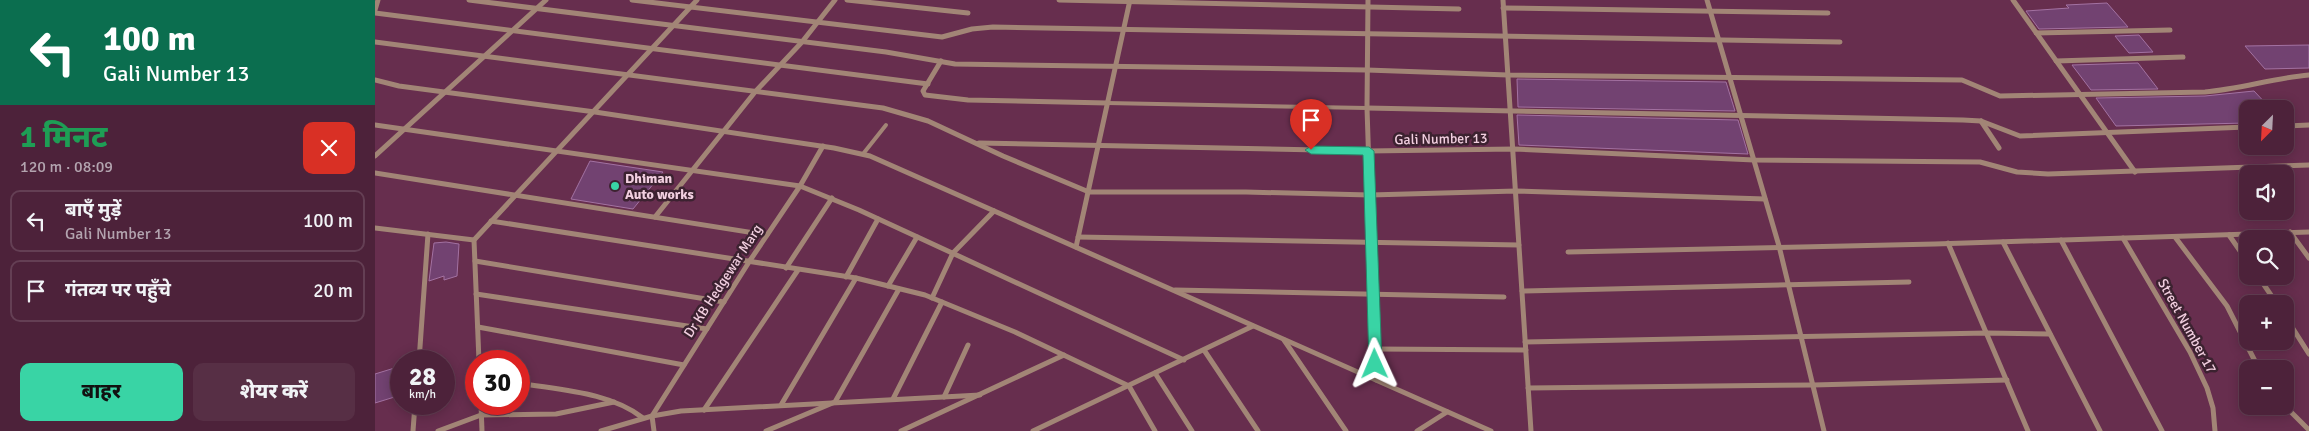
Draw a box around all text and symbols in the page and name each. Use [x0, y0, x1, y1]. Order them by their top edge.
text: 100 m [103, 17, 196, 60]
icon: left [20, 20, 85, 85]
text: Gali Number 13 [103, 60, 249, 87]
pin [1290, 99, 1332, 150]
north arrow [2239, 100, 2294, 155]
map controls [2239, 100, 2294, 415]
icon: arrive [1297, 106, 1325, 134]
text: 1 मिनट [20, 119, 107, 156]
button: close [303, 122, 355, 174]
street label: Gali Number 13 [1394, 130, 1488, 148]
text: 120 m · 08:09 [20, 157, 113, 177]
button: sound [2239, 165, 2294, 220]
place label: Dhiman Auto works [625, 170, 694, 203]
marker: Dhiman Auto works [609, 180, 621, 192]
text: बाएँ मुड़ें [65, 198, 121, 222]
icon: left [22, 207, 50, 235]
text: 100 m [303, 209, 353, 233]
street label: Dr KB Hedgewar Marg [680, 221, 766, 341]
text: Gali Number 13 [65, 224, 171, 244]
button: search [2239, 230, 2294, 285]
street label: Street Number 17 [2154, 276, 2220, 376]
icon: arrive [22, 277, 50, 305]
text: गंतव्य पर पहुँचे [65, 278, 171, 302]
text: 20 m [313, 279, 353, 303]
button: + [2239, 295, 2294, 350]
position arrow [1348, 337, 1400, 389]
speed limit sign: 30 [465, 350, 530, 415]
button: − [2239, 360, 2294, 415]
text: 28 [409, 361, 436, 392]
button: बाहर [20, 363, 183, 421]
button: शेयर करें [193, 363, 355, 421]
text: km/h [409, 387, 436, 402]

